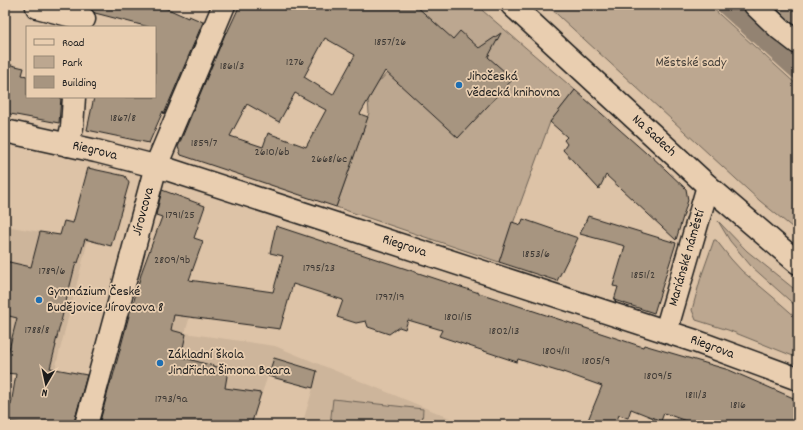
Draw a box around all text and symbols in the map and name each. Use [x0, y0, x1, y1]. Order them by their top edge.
legend [26, 26, 156, 98]
house number: 1857/26 [374, 34, 406, 51]
text: Road [62, 35, 84, 52]
park label: Městské sady [656, 53, 727, 73]
house number: 1276 [286, 54, 304, 71]
text: Park [62, 55, 83, 72]
house number: 1861/3 [220, 58, 244, 75]
place label: Jihočeská vědecká knihovna [467, 67, 560, 103]
text: Building [62, 75, 97, 92]
marker: Jihočeská vědecká knihovna [454, 80, 464, 90]
house number: 1867/8 [110, 110, 136, 127]
street label: Na Sadech [627, 110, 681, 162]
house number: 1859/7 [191, 135, 218, 152]
street label: Riegrova [70, 136, 120, 166]
house number: 2610/6b [255, 144, 289, 161]
house number: 2668/6c [311, 151, 347, 168]
street label: Jírovcova [128, 185, 160, 238]
street label: Mariánské náměstí [664, 206, 711, 309]
house number: 1791/25 [165, 207, 195, 224]
street label: Riegrova [380, 230, 429, 263]
house number: 1853/6 [522, 246, 550, 263]
house number: 2809/9b [154, 252, 190, 269]
house number: 1795/23 [303, 260, 335, 277]
house number: 1789/6 [39, 263, 66, 280]
house number: 1851/2 [631, 267, 655, 284]
place label: Gymnázium České Budějovice Jírovcova 8 [47, 282, 164, 318]
house number: 1797/19 [376, 289, 404, 306]
marker: Gymnázium České Budějovice Jírovcova 8 [34, 295, 44, 305]
house number: 1801/15 [444, 309, 472, 326]
house number: 1788/8 [24, 322, 50, 339]
house number: 1802/13 [489, 323, 519, 340]
street label: Riegrova [688, 330, 737, 365]
house number: 1804/11 [542, 343, 570, 360]
place label: Základní škola Jindřicha Šimona Baara [168, 345, 291, 381]
house number: 1805/9 [582, 353, 610, 370]
marker: Základní škola Jindřicha Šimona Baara [155, 358, 165, 368]
north arrow [26, 364, 66, 404]
house number: 1809/5 [644, 368, 672, 385]
text: N [40, 383, 49, 400]
house number: 1811/3 [685, 387, 707, 404]
house number: 1793/9a [155, 391, 188, 408]
house number: 1816 [730, 397, 746, 414]

